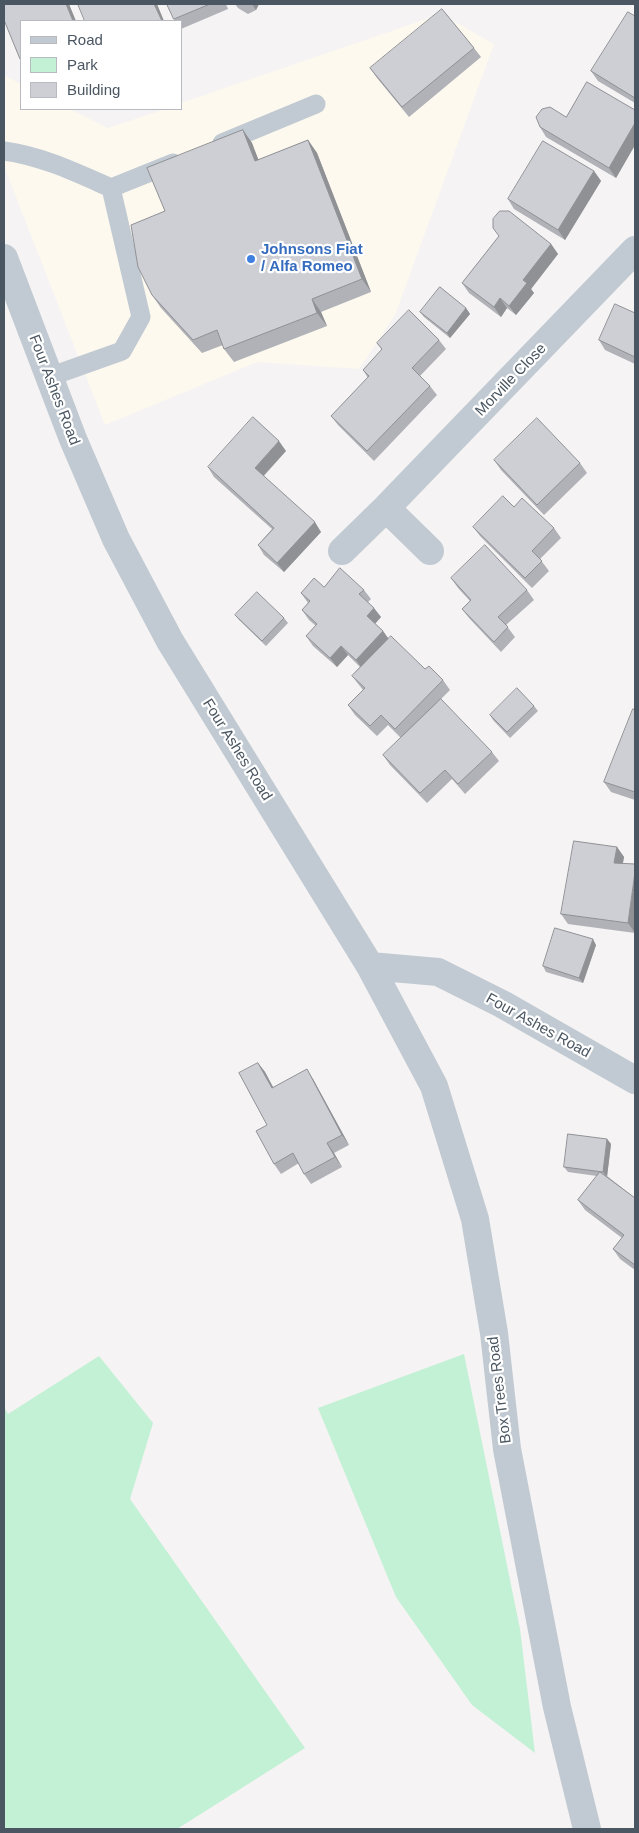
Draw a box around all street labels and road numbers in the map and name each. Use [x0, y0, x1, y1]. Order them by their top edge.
street label: Four Ashes Road [25, 332, 83, 448]
street label: Morville Close [472, 340, 550, 420]
street label: Four Ashes Road [198, 696, 276, 804]
street label: Four Ashes Road [483, 990, 593, 1062]
street label: Box Trees Road [484, 1335, 516, 1445]

